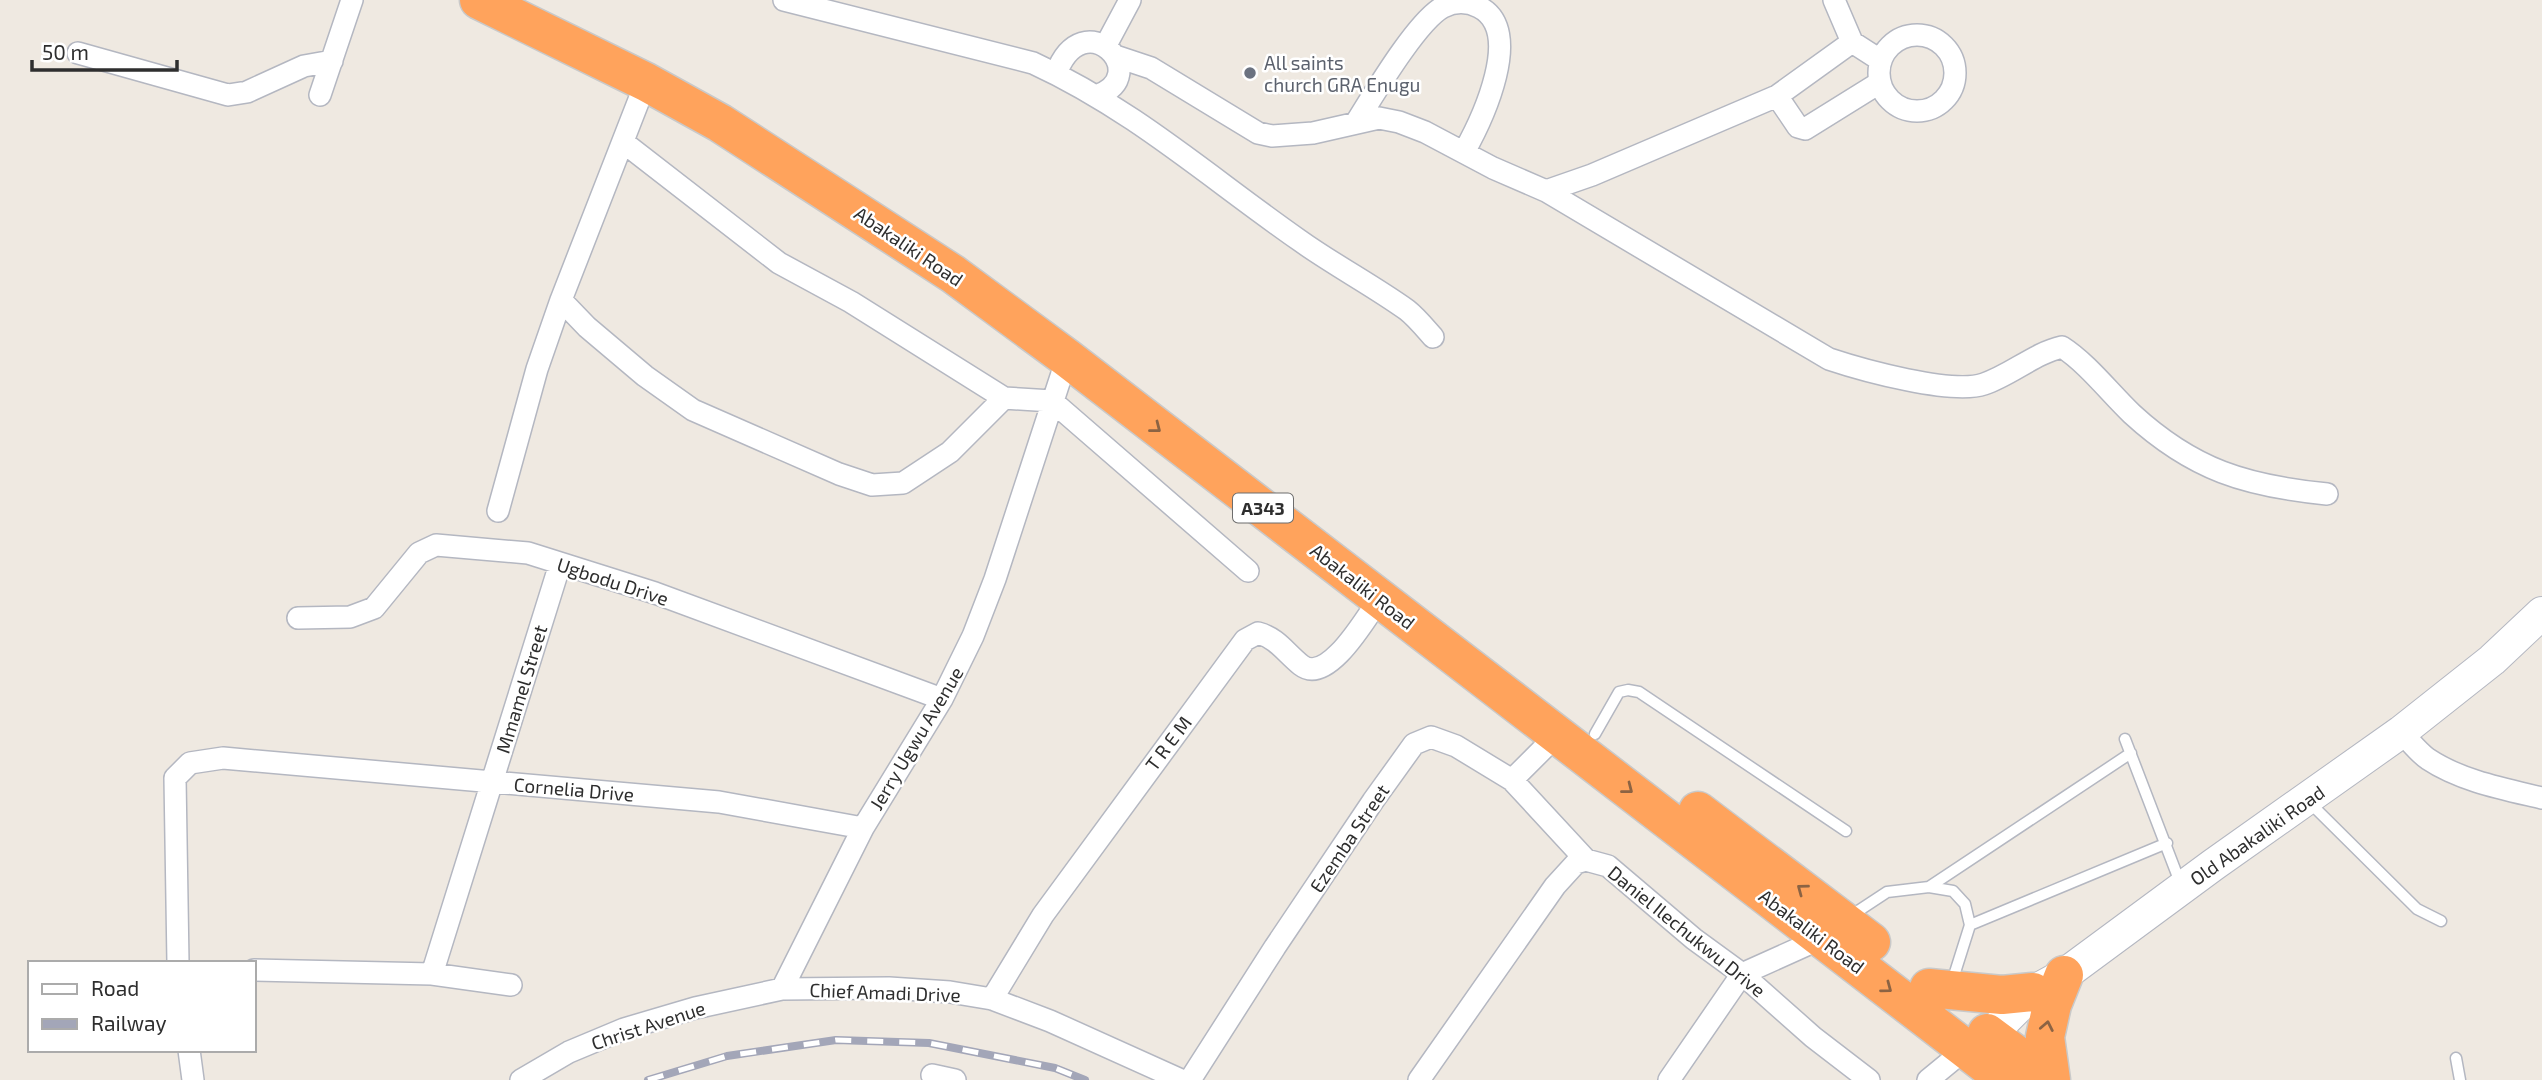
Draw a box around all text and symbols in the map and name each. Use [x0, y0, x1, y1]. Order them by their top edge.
scale bar [32, 28, 177, 72]
text: 50 m [42, 39, 89, 64]
place label: All saints church GRA Enugu [1264, 51, 1420, 96]
marker: All saints church GRA Enugu [1242, 65, 1258, 81]
street label: Abakaliki Road [850, 201, 968, 291]
one-way arrow [1148, 419, 1161, 432]
road number: A343 [1233, 494, 1293, 522]
street label: Abakaliki Road [1306, 538, 1420, 634]
street label: Ugbodu Drive [554, 552, 672, 610]
street label: Mmamel Street [491, 622, 551, 756]
street label: Jerry Ugwu Avenue [864, 662, 968, 814]
street label: T R E M [1140, 711, 1196, 775]
street label: Cornelia Drive [513, 772, 635, 806]
street label: Ezemba Street [1304, 780, 1394, 896]
street label: Old Abakaliki Road [2185, 780, 2329, 890]
one-way arrow [1621, 781, 1633, 794]
street label: Daniel Ilechukwu Drive [1604, 860, 1770, 1002]
street label: Abakaliki Road [1755, 884, 1869, 978]
one-way arrow [1797, 885, 1809, 897]
legend [28, 961, 256, 1052]
text: Road [91, 975, 139, 1000]
street label: Chief Amadi Drive [809, 978, 961, 1006]
one-way arrow [1879, 979, 1891, 992]
street label: Christ Avenue [588, 996, 708, 1054]
text: Railway [91, 1010, 167, 1035]
one-way arrow [2039, 1020, 2054, 1032]

